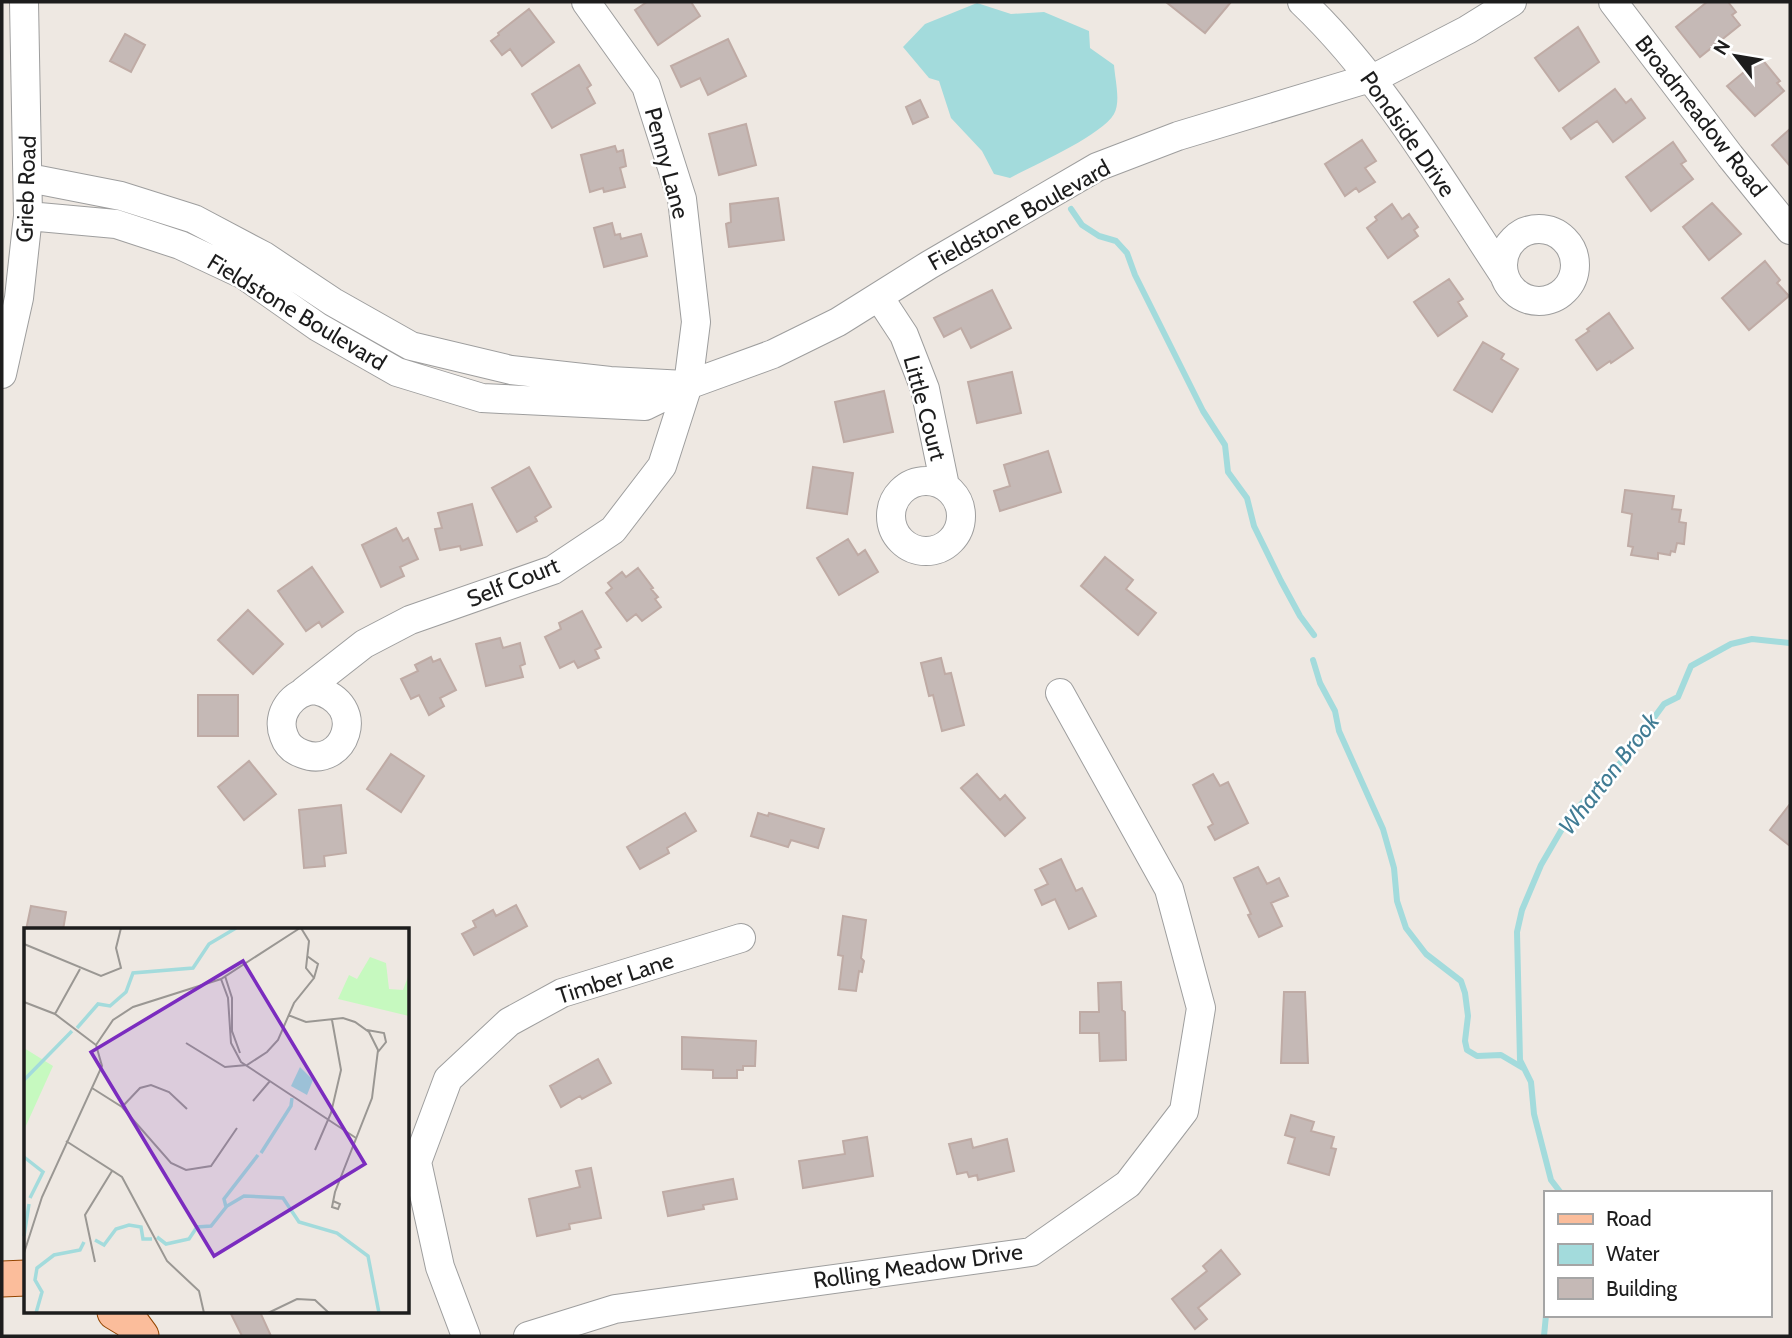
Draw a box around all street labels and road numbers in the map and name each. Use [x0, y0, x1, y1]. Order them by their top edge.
street label: Broadmeadow Road [1629, 30, 1773, 202]
street label: Pondside Drive [1354, 66, 1462, 202]
street label: Penny Lane [639, 104, 695, 222]
street label: Grieb Road [10, 135, 42, 243]
street label: Fieldstone Boulevard [923, 153, 1115, 277]
street label: Fieldstone Boulevard [203, 248, 391, 376]
street label: Little Court [898, 352, 953, 464]
street label: Self Court [463, 551, 563, 613]
street label: Timber Lane [553, 946, 677, 1010]
street label: Rolling Meadow Drive [811, 1237, 1025, 1295]

